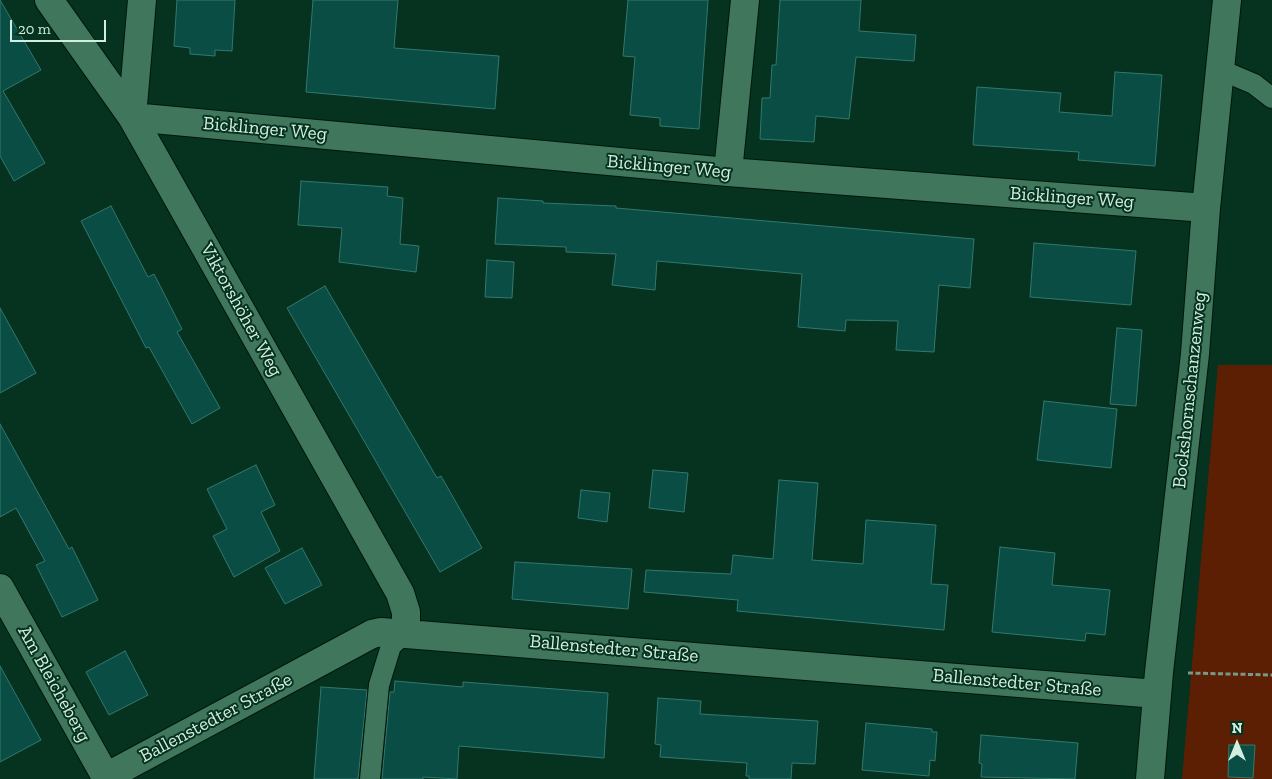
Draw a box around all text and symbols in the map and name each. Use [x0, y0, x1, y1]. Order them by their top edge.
scale bar [12, 10, 109, 42]
text: 20 m [18, 20, 51, 38]
street label: Bicklinger Weg [202, 112, 328, 146]
street label: Bicklinger Weg [606, 150, 732, 184]
street label: Bicklinger Weg [1009, 182, 1135, 214]
street label: Viktorshöher Weg [195, 239, 287, 381]
street label: Bockshornschanzenweg [1168, 291, 1212, 489]
street label: Am Bleicheberg [13, 622, 95, 746]
street label: Ballenstedter Straße [529, 630, 699, 668]
street label: Ballenstedter Straße [932, 664, 1102, 702]
street label: Ballenstedter Straße [136, 668, 296, 768]
north arrow [1212, 719, 1262, 769]
text: N [1232, 720, 1242, 737]

